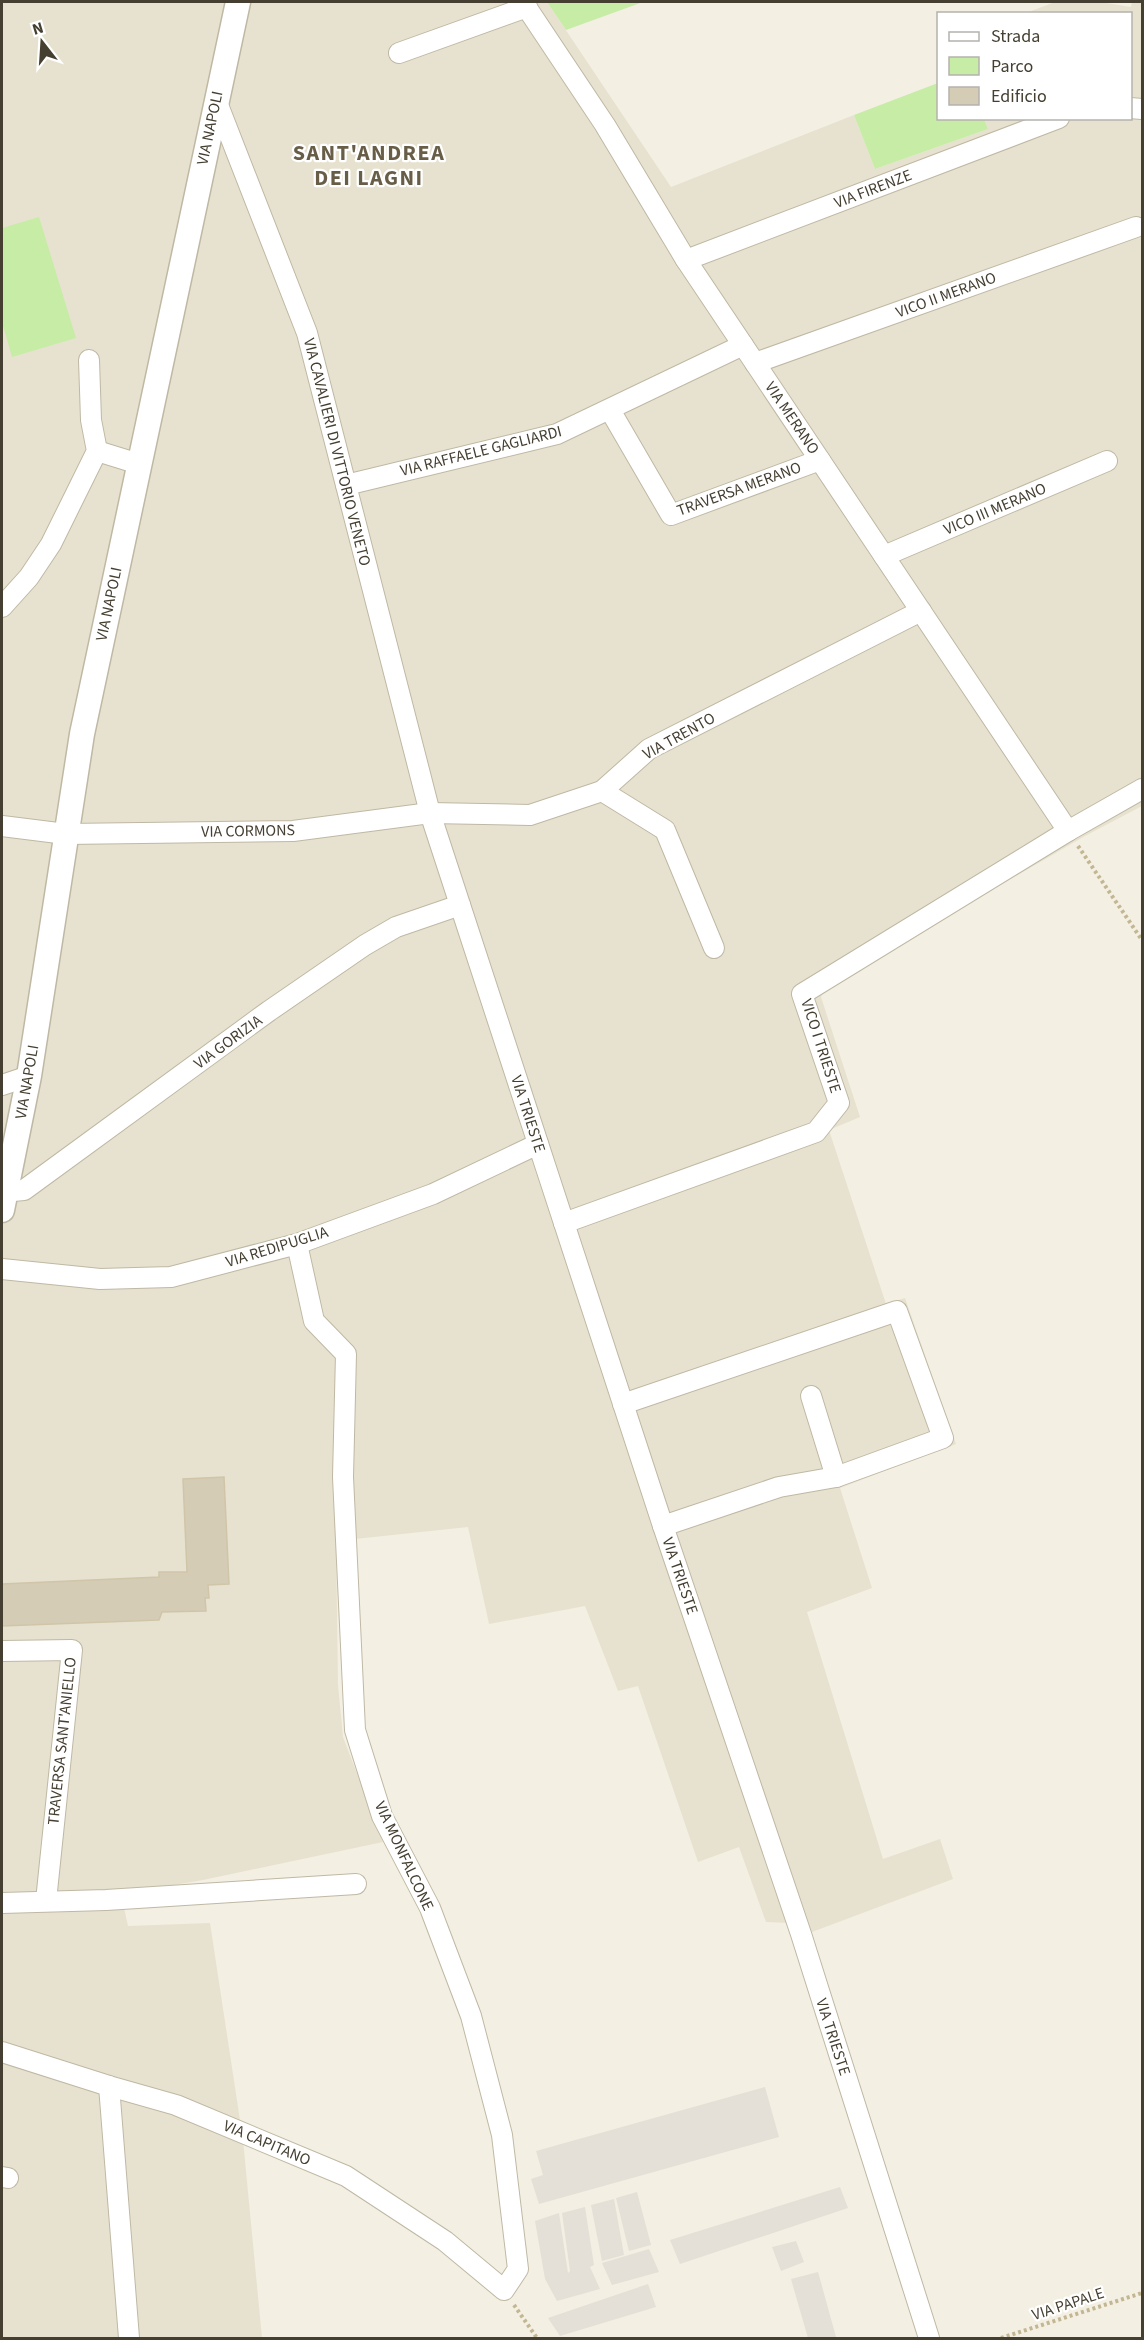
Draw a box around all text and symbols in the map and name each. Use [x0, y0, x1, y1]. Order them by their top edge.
north arrow [12, 12, 72, 72]
legend [937, 12, 1132, 120]
text: N [30, 17, 46, 41]
text: Strada [991, 24, 1040, 49]
text: Parco [991, 54, 1033, 79]
text: Edificio [991, 84, 1047, 109]
street label: VIA NAPOLI [191, 89, 229, 167]
district label: SANT'ANDREA DEI LAGNI [293, 137, 445, 194]
street label: VIA FIRENZE [831, 164, 915, 214]
street label: VICO II MERANO [893, 267, 999, 323]
street label: VIA CAVALIERI DI VITTORIO VENETO [298, 336, 376, 568]
street label: VIA MERANO [760, 377, 824, 459]
street label: VIA RAFFAELE GAGLIARDI [398, 420, 564, 482]
street label: TRAVERSA MERANO [674, 456, 804, 522]
street label: VICO III MERANO [940, 477, 1050, 541]
street label: VIA NAPOLI [90, 565, 128, 643]
street label: VIA TRENTO [639, 707, 719, 765]
street label: VIA CORMONS [201, 819, 295, 843]
street label: VICO I TRIESTE [795, 996, 847, 1096]
street label: VIA GORIZIA [189, 1010, 267, 1074]
street label: VIA NAPOLI [10, 1043, 44, 1121]
street label: VIA TRIESTE [505, 1073, 551, 1155]
street label: VIA REDIPUGLIA [223, 1221, 331, 1273]
street label: VIA TRIESTE [657, 1535, 703, 1617]
street label: TRAVERSA SANT'ANIELLO [42, 1656, 82, 1826]
street label: VIA MONFALCONE [369, 1798, 439, 1914]
street label: VIA TRIESTE [810, 1996, 856, 2078]
street label: VIA CAPITANO [220, 2115, 314, 2171]
street label: VIA PAPALE [1029, 2282, 1107, 2326]

